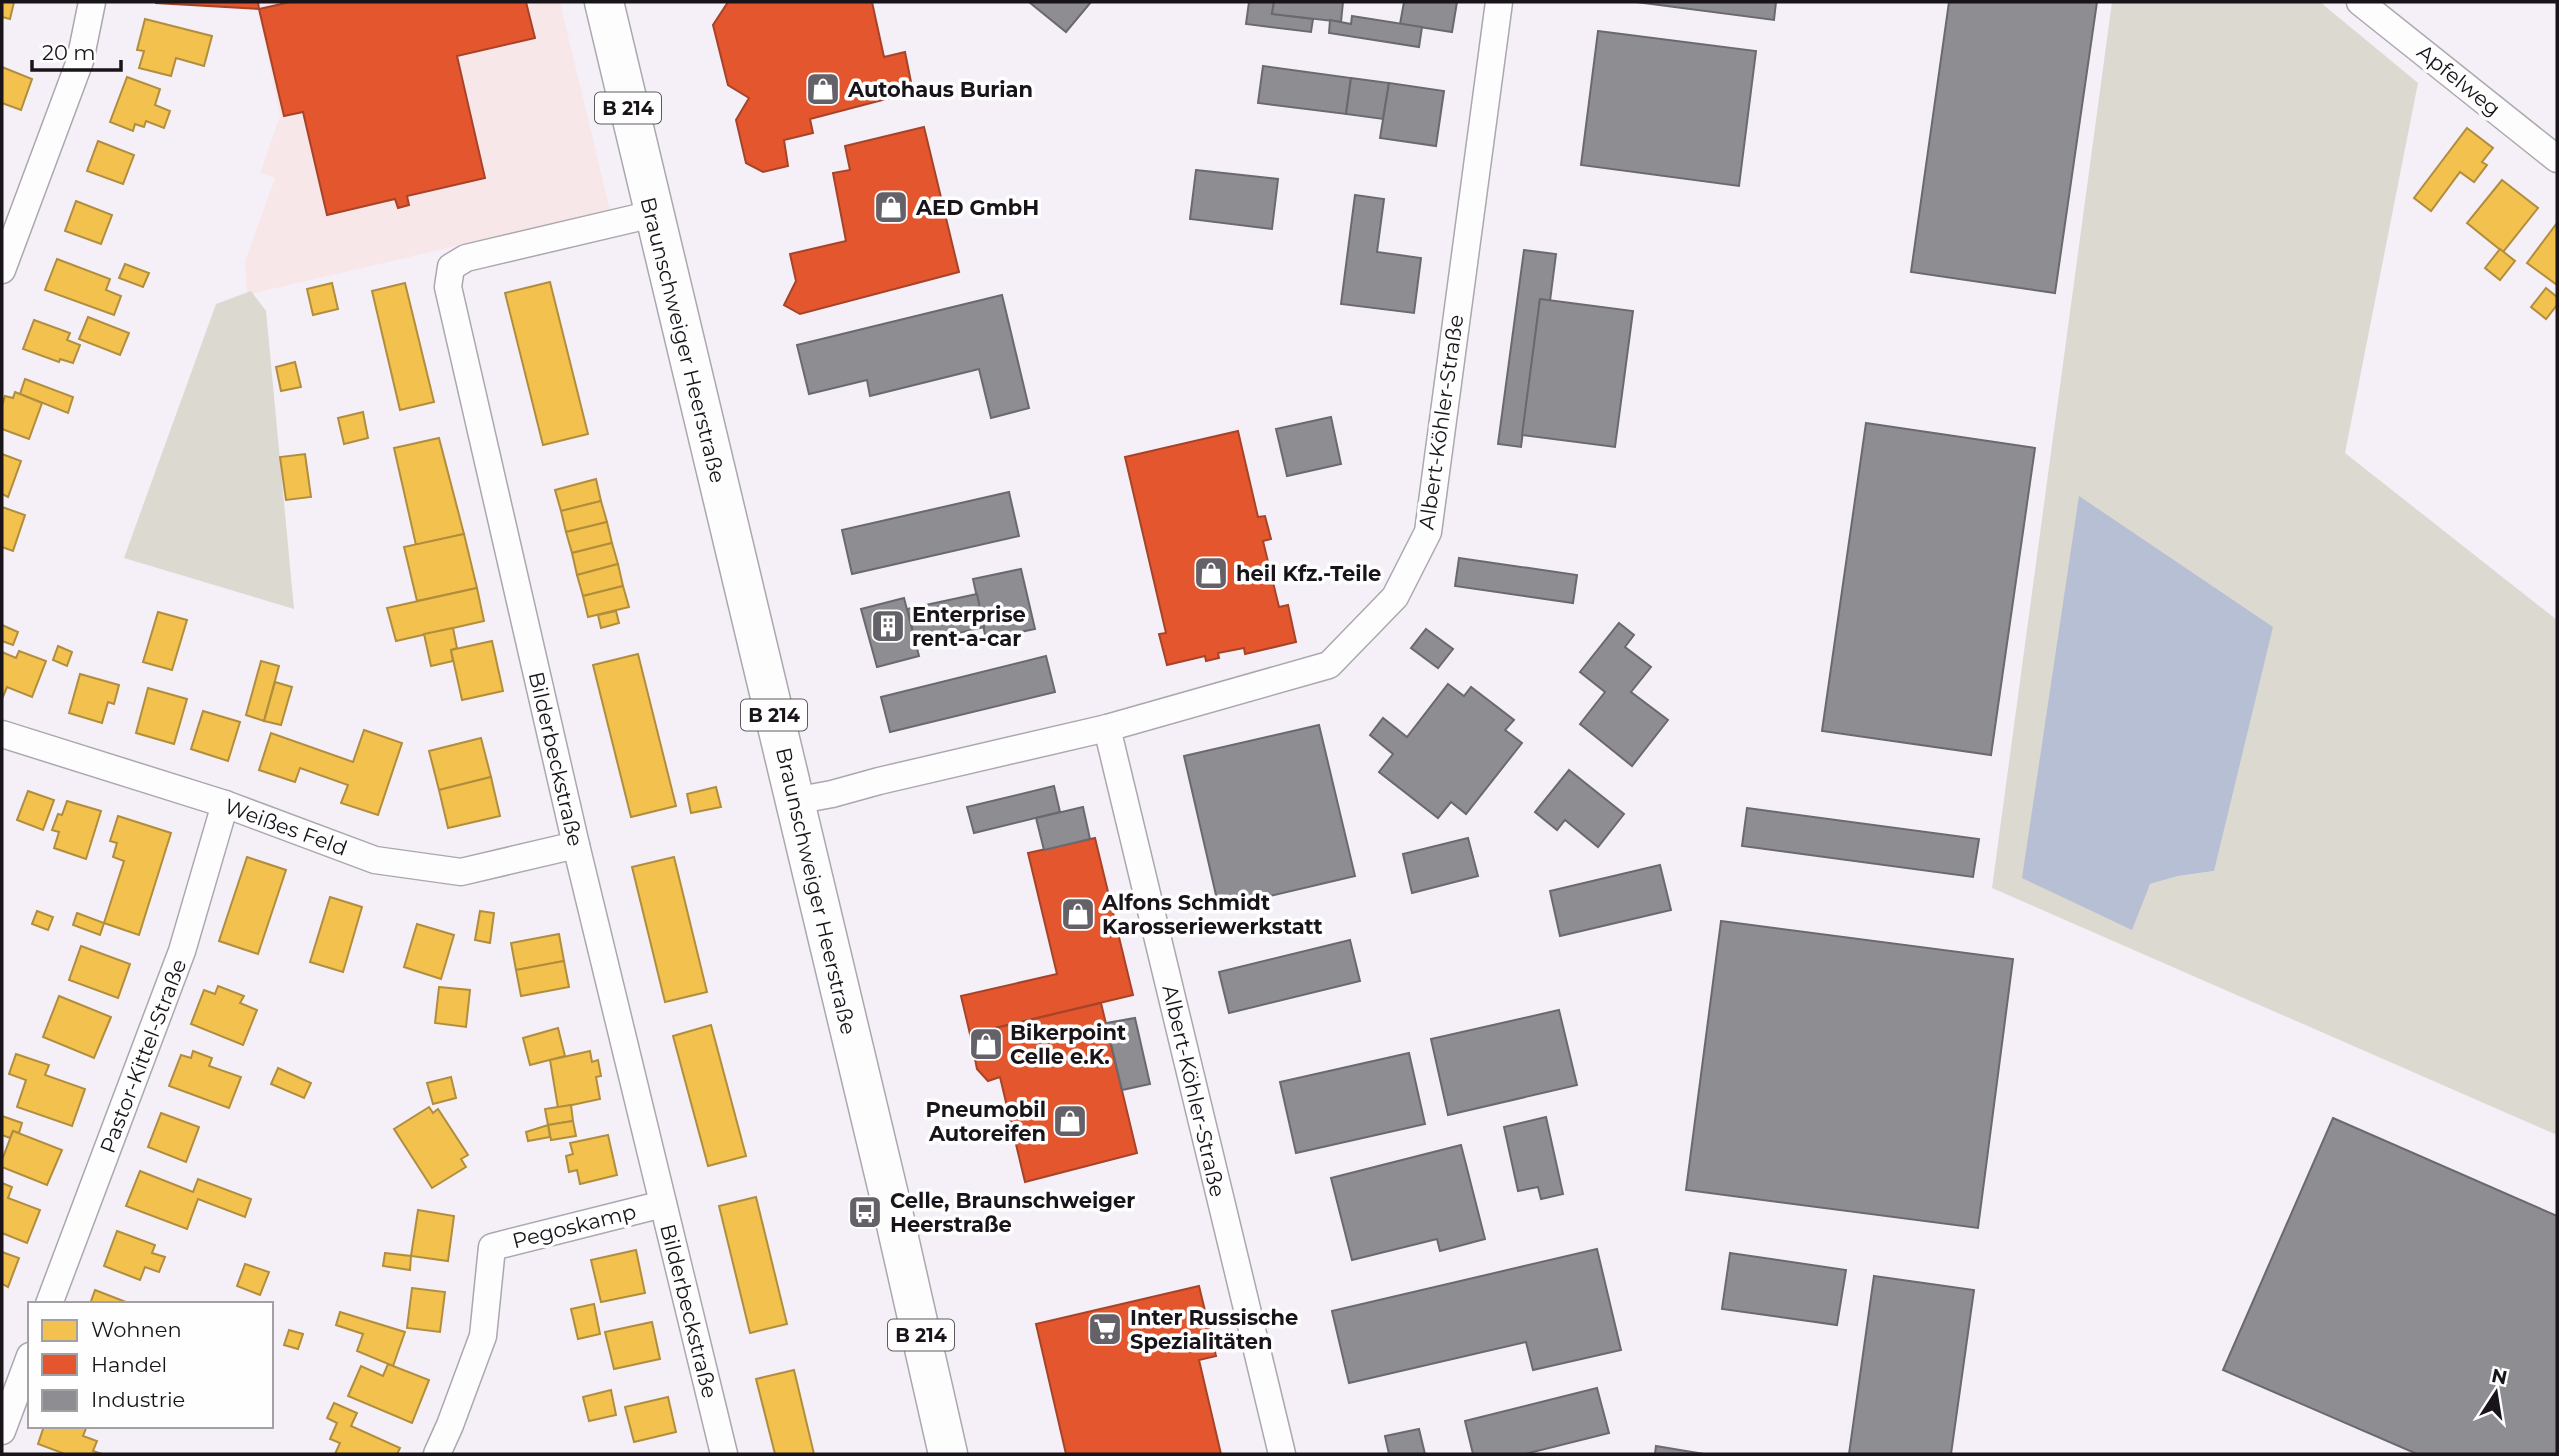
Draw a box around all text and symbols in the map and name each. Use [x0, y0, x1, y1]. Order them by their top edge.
scale bar [32, 28, 121, 72]
street label: Apfelweg [2412, 39, 2506, 121]
text: 20 m [42, 40, 96, 65]
shop icon: Autohaus Burian [804, 70, 842, 108]
place label: Autohaus Burian [847, 77, 1033, 102]
road number: B 214 [595, 92, 661, 124]
shop icon: AED GmbH [872, 188, 910, 226]
street label: Braunschweiger Heerstraße [635, 194, 731, 486]
place label: AED GmbH [915, 195, 1039, 220]
street label: Albert-Köhler-Straße [1414, 313, 1468, 531]
shop icon: heil Kfz.-Teile [1192, 554, 1230, 592]
place label: heil Kfz.-Teile [1236, 561, 1381, 586]
place label: Enterprise rent-a-car [912, 602, 1026, 651]
building icon: Enterprise rent-a-car [869, 607, 907, 645]
street label: Bilderbeckstraße [524, 669, 588, 849]
road number: B 214 [741, 700, 807, 730]
street label: Braunschweiger Heerstraße [771, 745, 861, 1037]
street label: Weißes Feld [221, 793, 351, 861]
place label: Alfons Schmidt Karosseriewerkstatt [1101, 890, 1323, 939]
shop icon: Alfons Schmidt Karosseriewerkstatt [1059, 895, 1097, 933]
street label: Pastor-Kittel-Straße [94, 955, 192, 1157]
street label: Albert-Köhler-Straße [1157, 983, 1231, 1199]
place label: Bikerpoint Celle e.K. [1010, 1020, 1126, 1069]
shop icon: Bikerpoint Celle e.K. [967, 1025, 1005, 1063]
place label: Pneumobil Autoreifen [926, 1097, 1046, 1146]
shop icon: Pneumobil Autoreifen [1051, 1102, 1089, 1140]
place label: Celle, Braunschweiger Heerstraße [890, 1188, 1135, 1237]
bus stop icon: Celle, Braunschweiger Heerstraße [846, 1193, 884, 1231]
street label: Pegoskamp [510, 1199, 638, 1253]
street label: Bilderbeckstraße [655, 1221, 723, 1401]
legend [28, 1302, 273, 1428]
place label: Inter Russische Spezialitäten [1130, 1305, 1298, 1354]
supermarket icon: Inter Russische Spezialitäten [1086, 1310, 1124, 1348]
text: Wohnen [91, 1317, 182, 1342]
road number: B 214 [888, 1320, 954, 1350]
text: Handel [91, 1352, 167, 1377]
north arrow [2461, 1358, 2531, 1428]
text: N [2490, 1364, 2509, 1390]
text: Industrie [91, 1387, 185, 1412]

